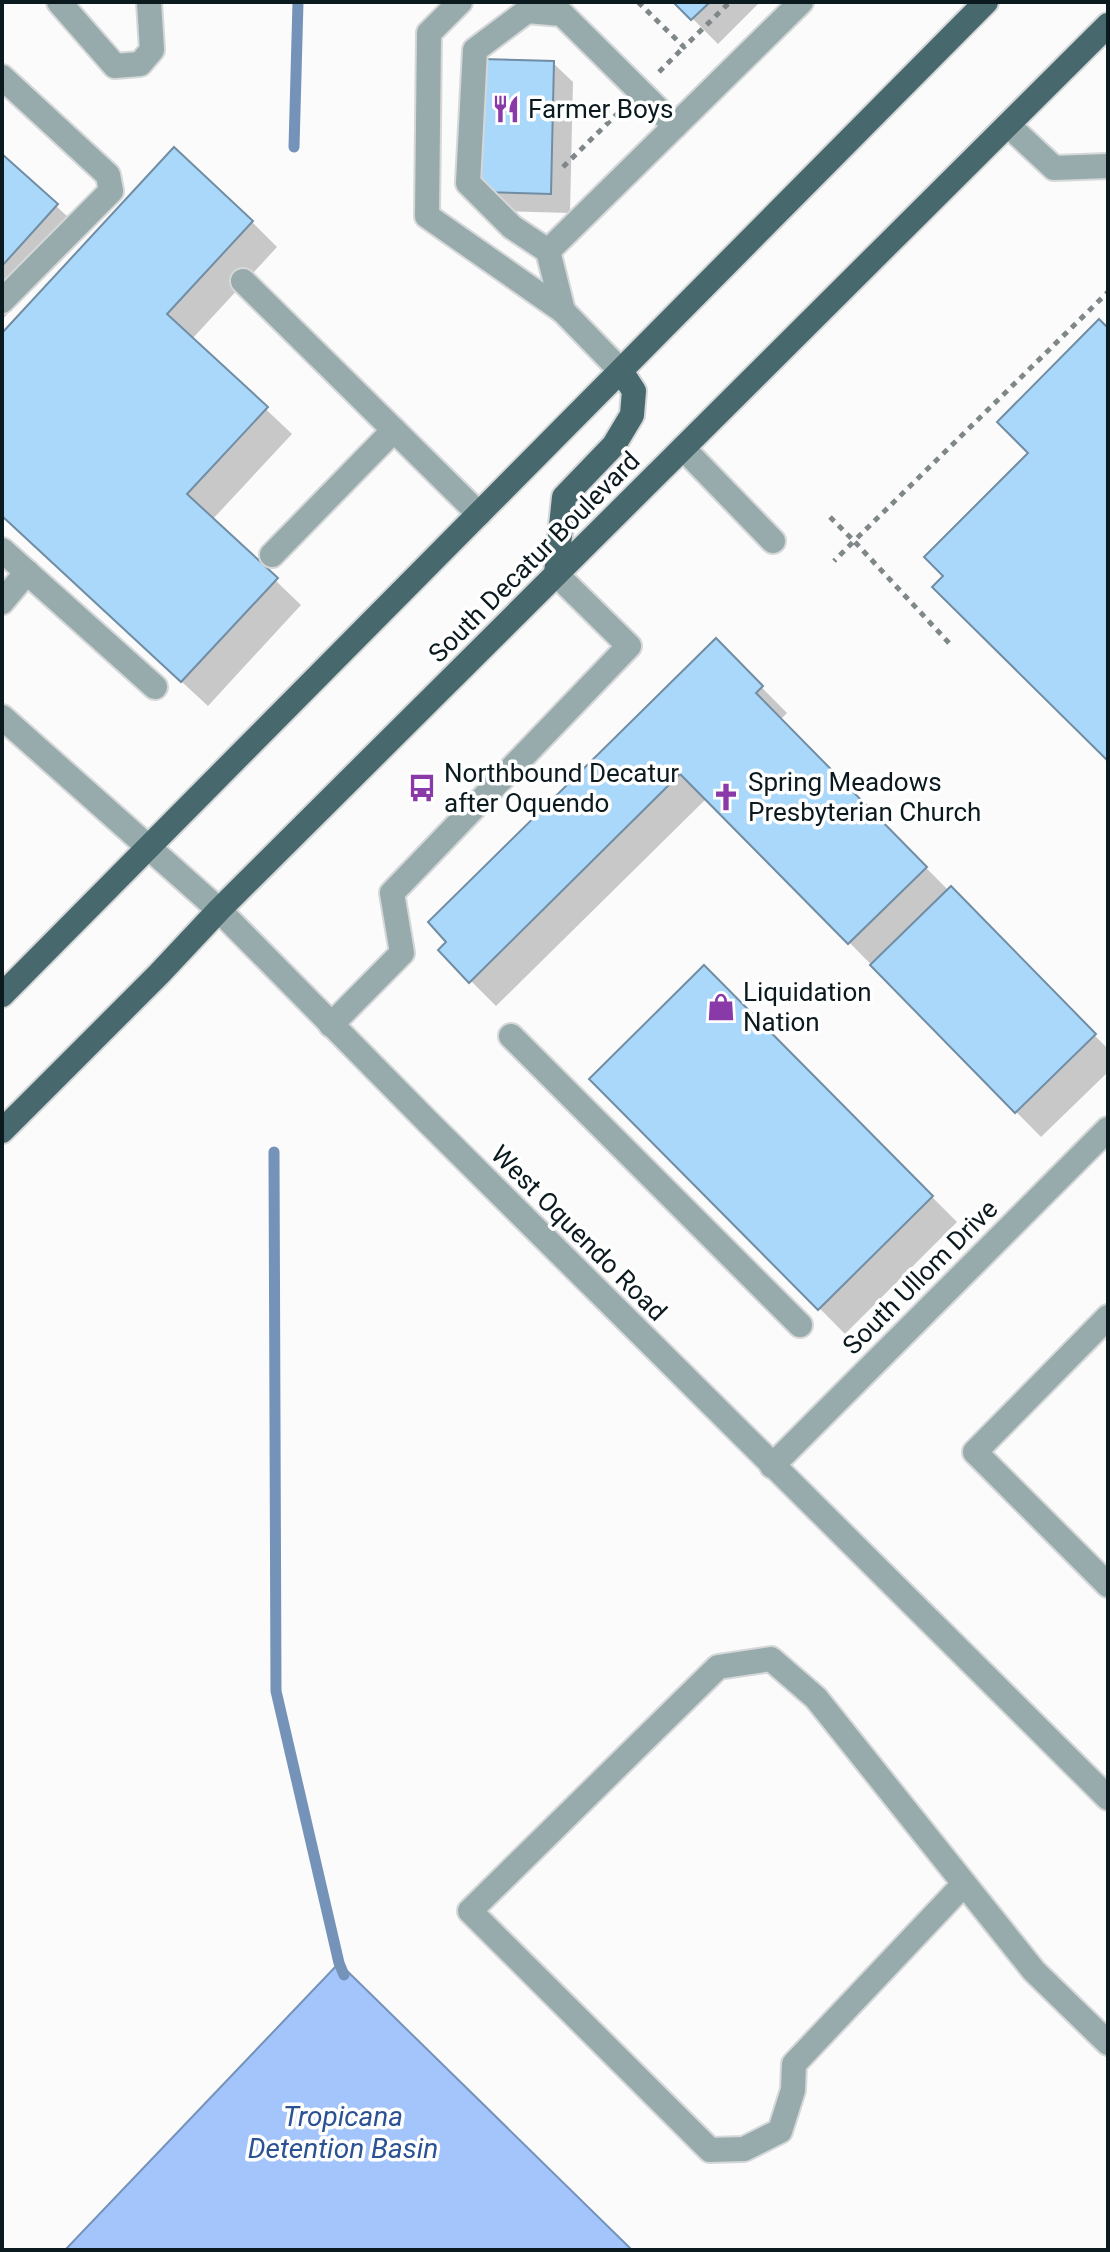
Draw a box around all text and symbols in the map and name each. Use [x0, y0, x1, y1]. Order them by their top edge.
restaurant icon: Farmer Boys [491, 94, 521, 124]
place label: Farmer Boys [528, 94, 673, 124]
street label: South Decatur Boulevard [422, 445, 646, 669]
place label: Northbound Decatur after Oquendo [444, 758, 679, 818]
place label: Spring Meadows Presbyterian Church [748, 767, 981, 827]
bus stop icon: Northbound Decatur after Oquendo [407, 773, 437, 803]
church icon: Spring Meadows Presbyterian Church [711, 782, 741, 812]
place label: Liquidation Nation [743, 977, 872, 1037]
shop icon: Liquidation Nation [706, 992, 736, 1022]
street label: West Oquendo Road [485, 1139, 673, 1327]
street label: South Ullom Drive [837, 1194, 1003, 1360]
water label: Tropicana Detention Basin [248, 2100, 438, 2165]

